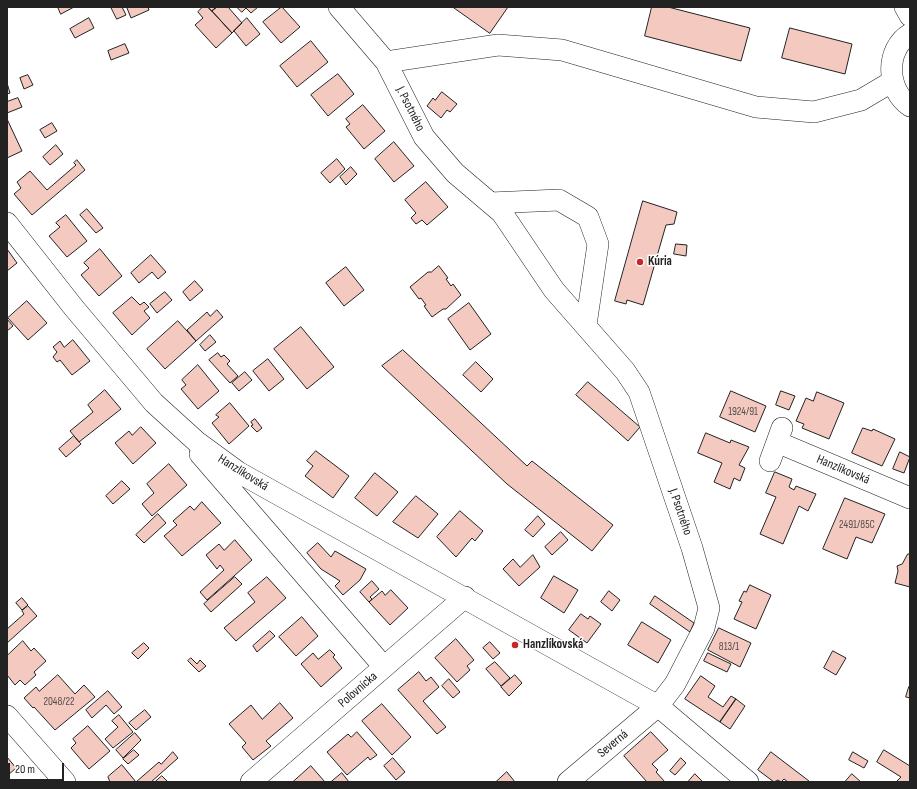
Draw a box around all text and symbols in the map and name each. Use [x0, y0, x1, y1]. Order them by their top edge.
street label: J. Psotného [392, 84, 428, 134]
place label: Kúria [648, 254, 672, 270]
marker: Kúria [635, 257, 645, 267]
house number: 1924/91 [728, 405, 758, 419]
street label: Hanzlíkovská [215, 451, 271, 495]
street label: Hanzlíkovská [814, 452, 872, 488]
street label: J. Psotného [665, 487, 695, 537]
house number: 2491/85C [839, 518, 875, 532]
place label: Hanzlíkovská [523, 637, 583, 653]
marker: Hanzlíkovská [510, 640, 520, 650]
house number: 813/1 [719, 640, 739, 654]
street label: Poľovnícka [335, 669, 381, 711]
house number: 2048/22 [43, 695, 75, 709]
street label: Severná [595, 727, 631, 761]
scale bar [10, 755, 66, 781]
text: 20 m [15, 762, 35, 777]

